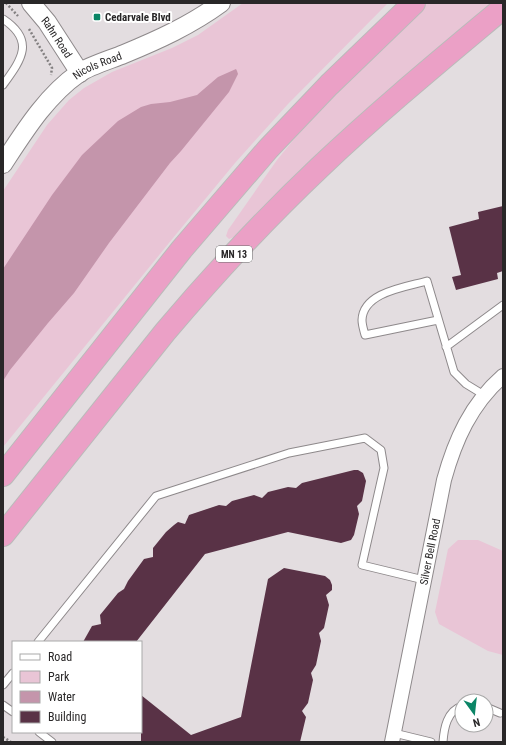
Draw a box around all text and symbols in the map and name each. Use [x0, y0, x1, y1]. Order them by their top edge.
place label: Cedarvale Blvd [105, 11, 171, 24]
marker: Cedarvale Blvd [92, 12, 102, 22]
street label: Rahn Road [38, 14, 75, 61]
street label: Nicols Road [70, 50, 124, 82]
road number: MN 13 [216, 246, 252, 262]
street label: Silver Bell Road [417, 518, 443, 586]
legend [12, 641, 142, 733]
text: Road [48, 650, 72, 664]
text: Park [48, 670, 70, 684]
text: Water [48, 690, 76, 704]
north arrow [454, 693, 494, 733]
text: Building [48, 710, 86, 724]
text: N [471, 715, 481, 729]

